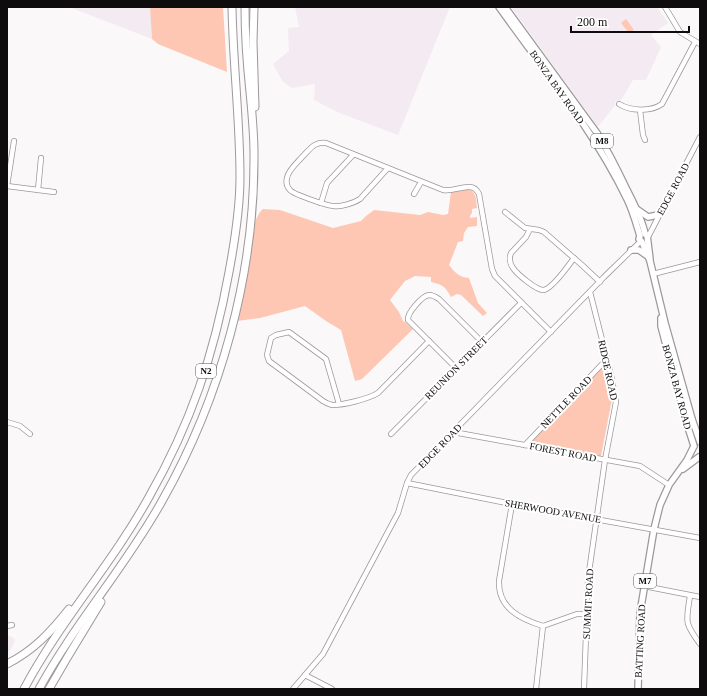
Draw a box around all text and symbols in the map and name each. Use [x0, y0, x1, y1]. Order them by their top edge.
scale bar [571, 8, 689, 34]
text: 200 m [577, 15, 608, 29]
street label: BONZA BAY ROAD [528, 48, 586, 126]
road number: M8 [591, 134, 613, 148]
street label: EDGE ROAD [655, 161, 691, 217]
street label: REUNION STREET [422, 334, 490, 402]
street label: RIDGE ROAD [596, 339, 620, 401]
street label: BONZA BAY ROAD [660, 344, 694, 430]
road number: N2 [196, 364, 216, 378]
street label: NETTLE ROAD [538, 374, 594, 430]
street label: EDGE ROAD [416, 421, 464, 471]
street label: FOREST ROAD [529, 440, 597, 464]
street label: SHERWOOD AVENUE [504, 497, 602, 525]
street label: SUMMIT ROAD [581, 568, 595, 640]
road number: M7 [634, 574, 656, 588]
street label: BATTING ROAD [633, 604, 647, 678]

